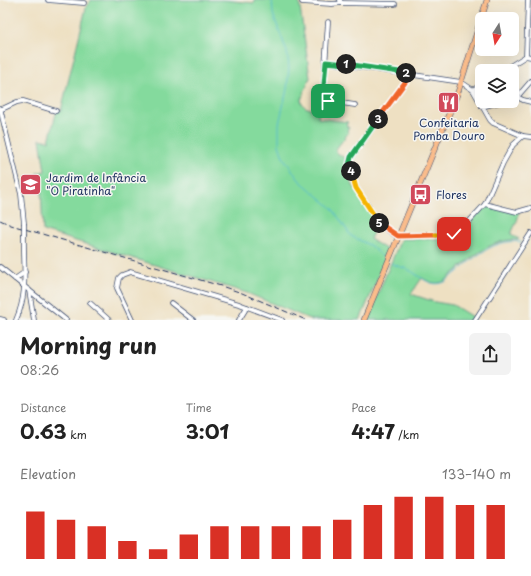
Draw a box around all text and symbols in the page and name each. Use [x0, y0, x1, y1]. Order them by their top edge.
north arrow [475, 12, 519, 56]
map controls [475, 12, 519, 108]
pin: 1 [336, 54, 356, 74]
text: 1 [343, 55, 349, 72]
pin: 2 [396, 63, 416, 83]
text: 2 [402, 64, 410, 81]
button: layers [475, 64, 519, 108]
pin [311, 84, 345, 118]
icon: arrive [317, 90, 339, 112]
restaurant icon: Confeitaria Pomba Douro [436, 90, 462, 116]
pin: 3 [368, 109, 388, 129]
text: 3 [374, 110, 382, 127]
place label: Confeitaria Pomba Douro [413, 114, 485, 144]
pin: 4 [341, 161, 361, 181]
text: 4 [347, 162, 355, 179]
place label: Jardim de Infância "O Piratinha" [46, 169, 146, 199]
school or university icon: Jardim de Infância "O Piratinha" [17, 171, 43, 197]
bus stop icon: Flores [407, 182, 433, 208]
place label: Flores [436, 186, 467, 203]
pin: 5 [369, 213, 389, 233]
text: 5 [375, 214, 383, 231]
pin [437, 217, 471, 251]
icon: check [443, 223, 465, 245]
text: Morning run [20, 328, 157, 361]
button: share [469, 333, 511, 375]
text: 08:26 [20, 360, 59, 379]
text: Distance [20, 399, 66, 416]
text: Time [186, 399, 212, 416]
text: Pace [351, 399, 376, 416]
text: 0.63 [20, 416, 67, 446]
text: 3:01 [186, 416, 229, 446]
text: 4:47 [351, 416, 395, 446]
text: km [67, 426, 87, 443]
text: /km [395, 426, 419, 443]
text: Elevation [20, 464, 76, 483]
text: 133–140 m [442, 464, 511, 483]

